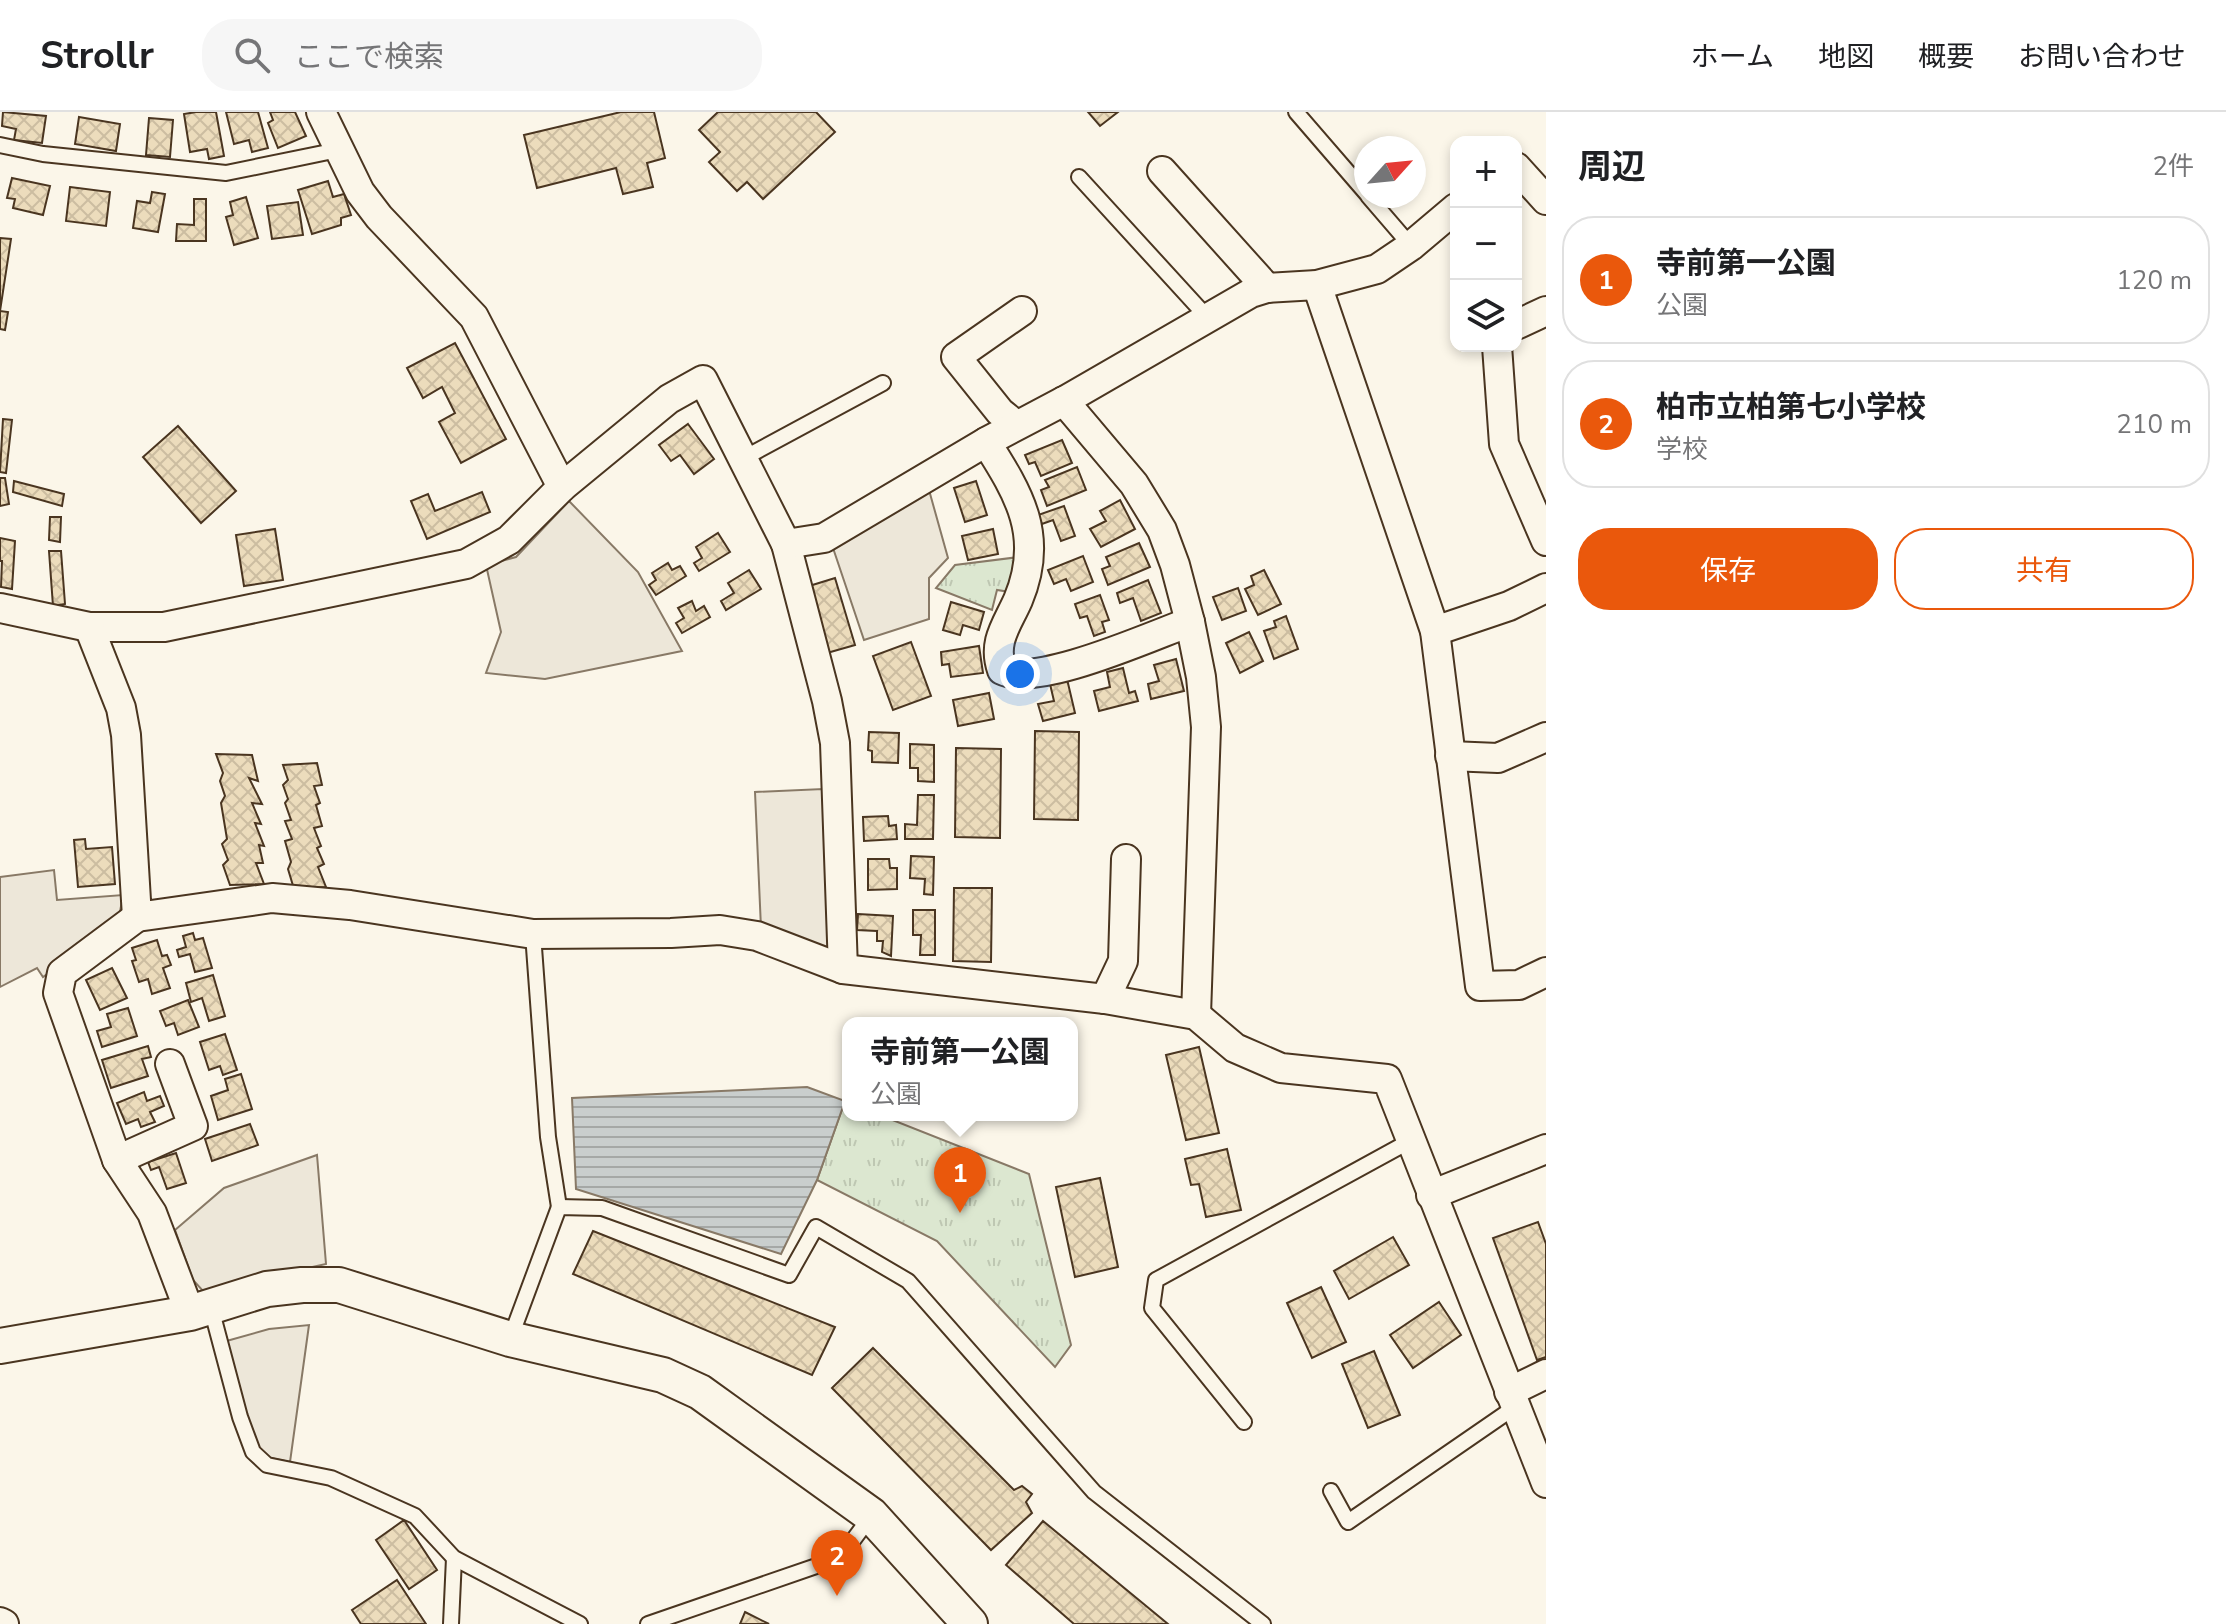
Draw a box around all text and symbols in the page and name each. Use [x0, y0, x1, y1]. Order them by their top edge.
search box [202, 19, 762, 91]
text: Strollr [40, 30, 154, 81]
icon: search [230, 33, 274, 77]
text: ここで検索 [294, 37, 444, 78]
text: ホーム [1691, 38, 1774, 76]
text: 地図 [1818, 38, 1874, 76]
text: 概要 [1918, 38, 1974, 76]
text: お問い合わせ [2018, 38, 2186, 76]
north arrow [1354, 136, 1426, 208]
map controls [1450, 136, 1522, 352]
button: + [1450, 136, 1522, 208]
text: 周辺 [1578, 144, 1646, 190]
text: 2件 [2152, 149, 2194, 184]
button: − [1450, 208, 1522, 280]
text: 寺前第一公園 [1656, 243, 1836, 284]
text: 1 [1598, 263, 1614, 298]
text: 120 m [2116, 263, 2192, 298]
button: layers [1450, 280, 1522, 352]
text: 公園 [1656, 288, 1708, 323]
text: 柏市立柏第七小学校 [1656, 387, 1926, 428]
text: 2 [1598, 407, 1614, 442]
text: 210 m [2116, 407, 2192, 442]
text: 学校 [1656, 432, 1708, 467]
button: 保存 [1578, 528, 1878, 610]
button: 共有 [1894, 528, 2194, 610]
your location [1000, 654, 1040, 694]
popup [842, 1017, 1078, 1121]
text: 寺前第一公園 [870, 1032, 1050, 1073]
text: 公園 [870, 1077, 922, 1112]
pin: 1 [934, 1147, 986, 1213]
pin: 2 [811, 1530, 863, 1596]

